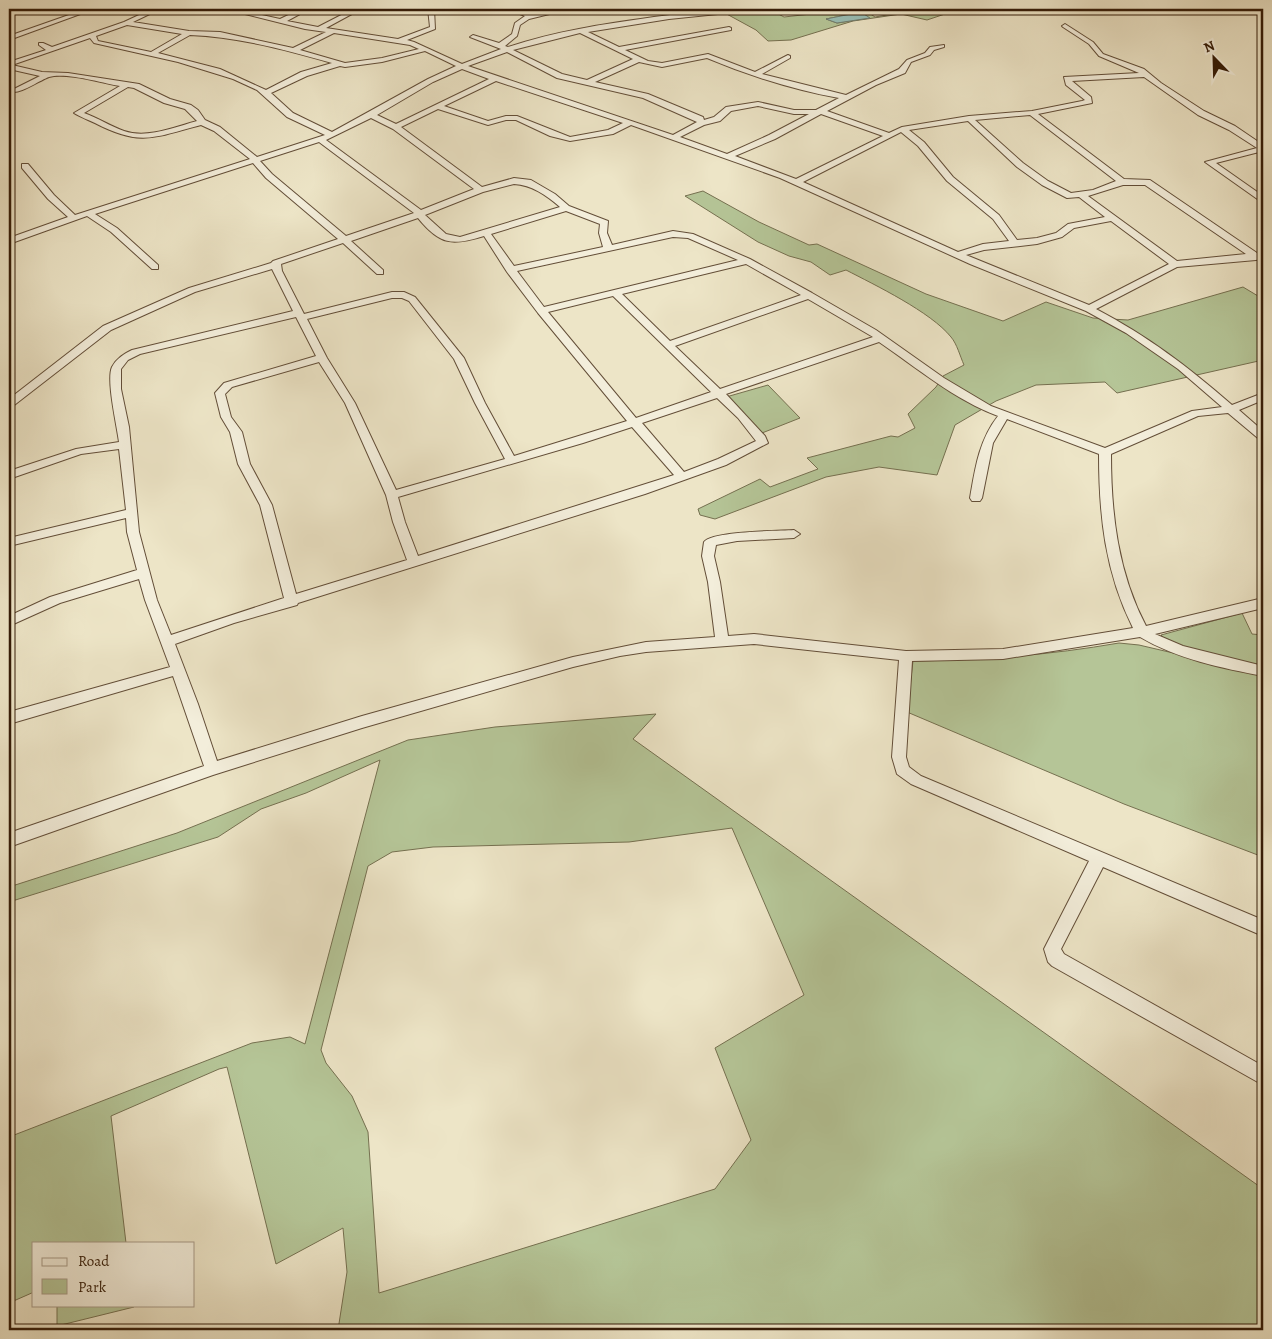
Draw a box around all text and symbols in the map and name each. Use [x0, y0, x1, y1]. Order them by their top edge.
north arrow [1190, 32, 1240, 82]
text: N [1201, 36, 1218, 57]
legend [32, 1242, 195, 1306]
text: Road [78, 1251, 110, 1271]
text: Park [78, 1277, 107, 1297]

